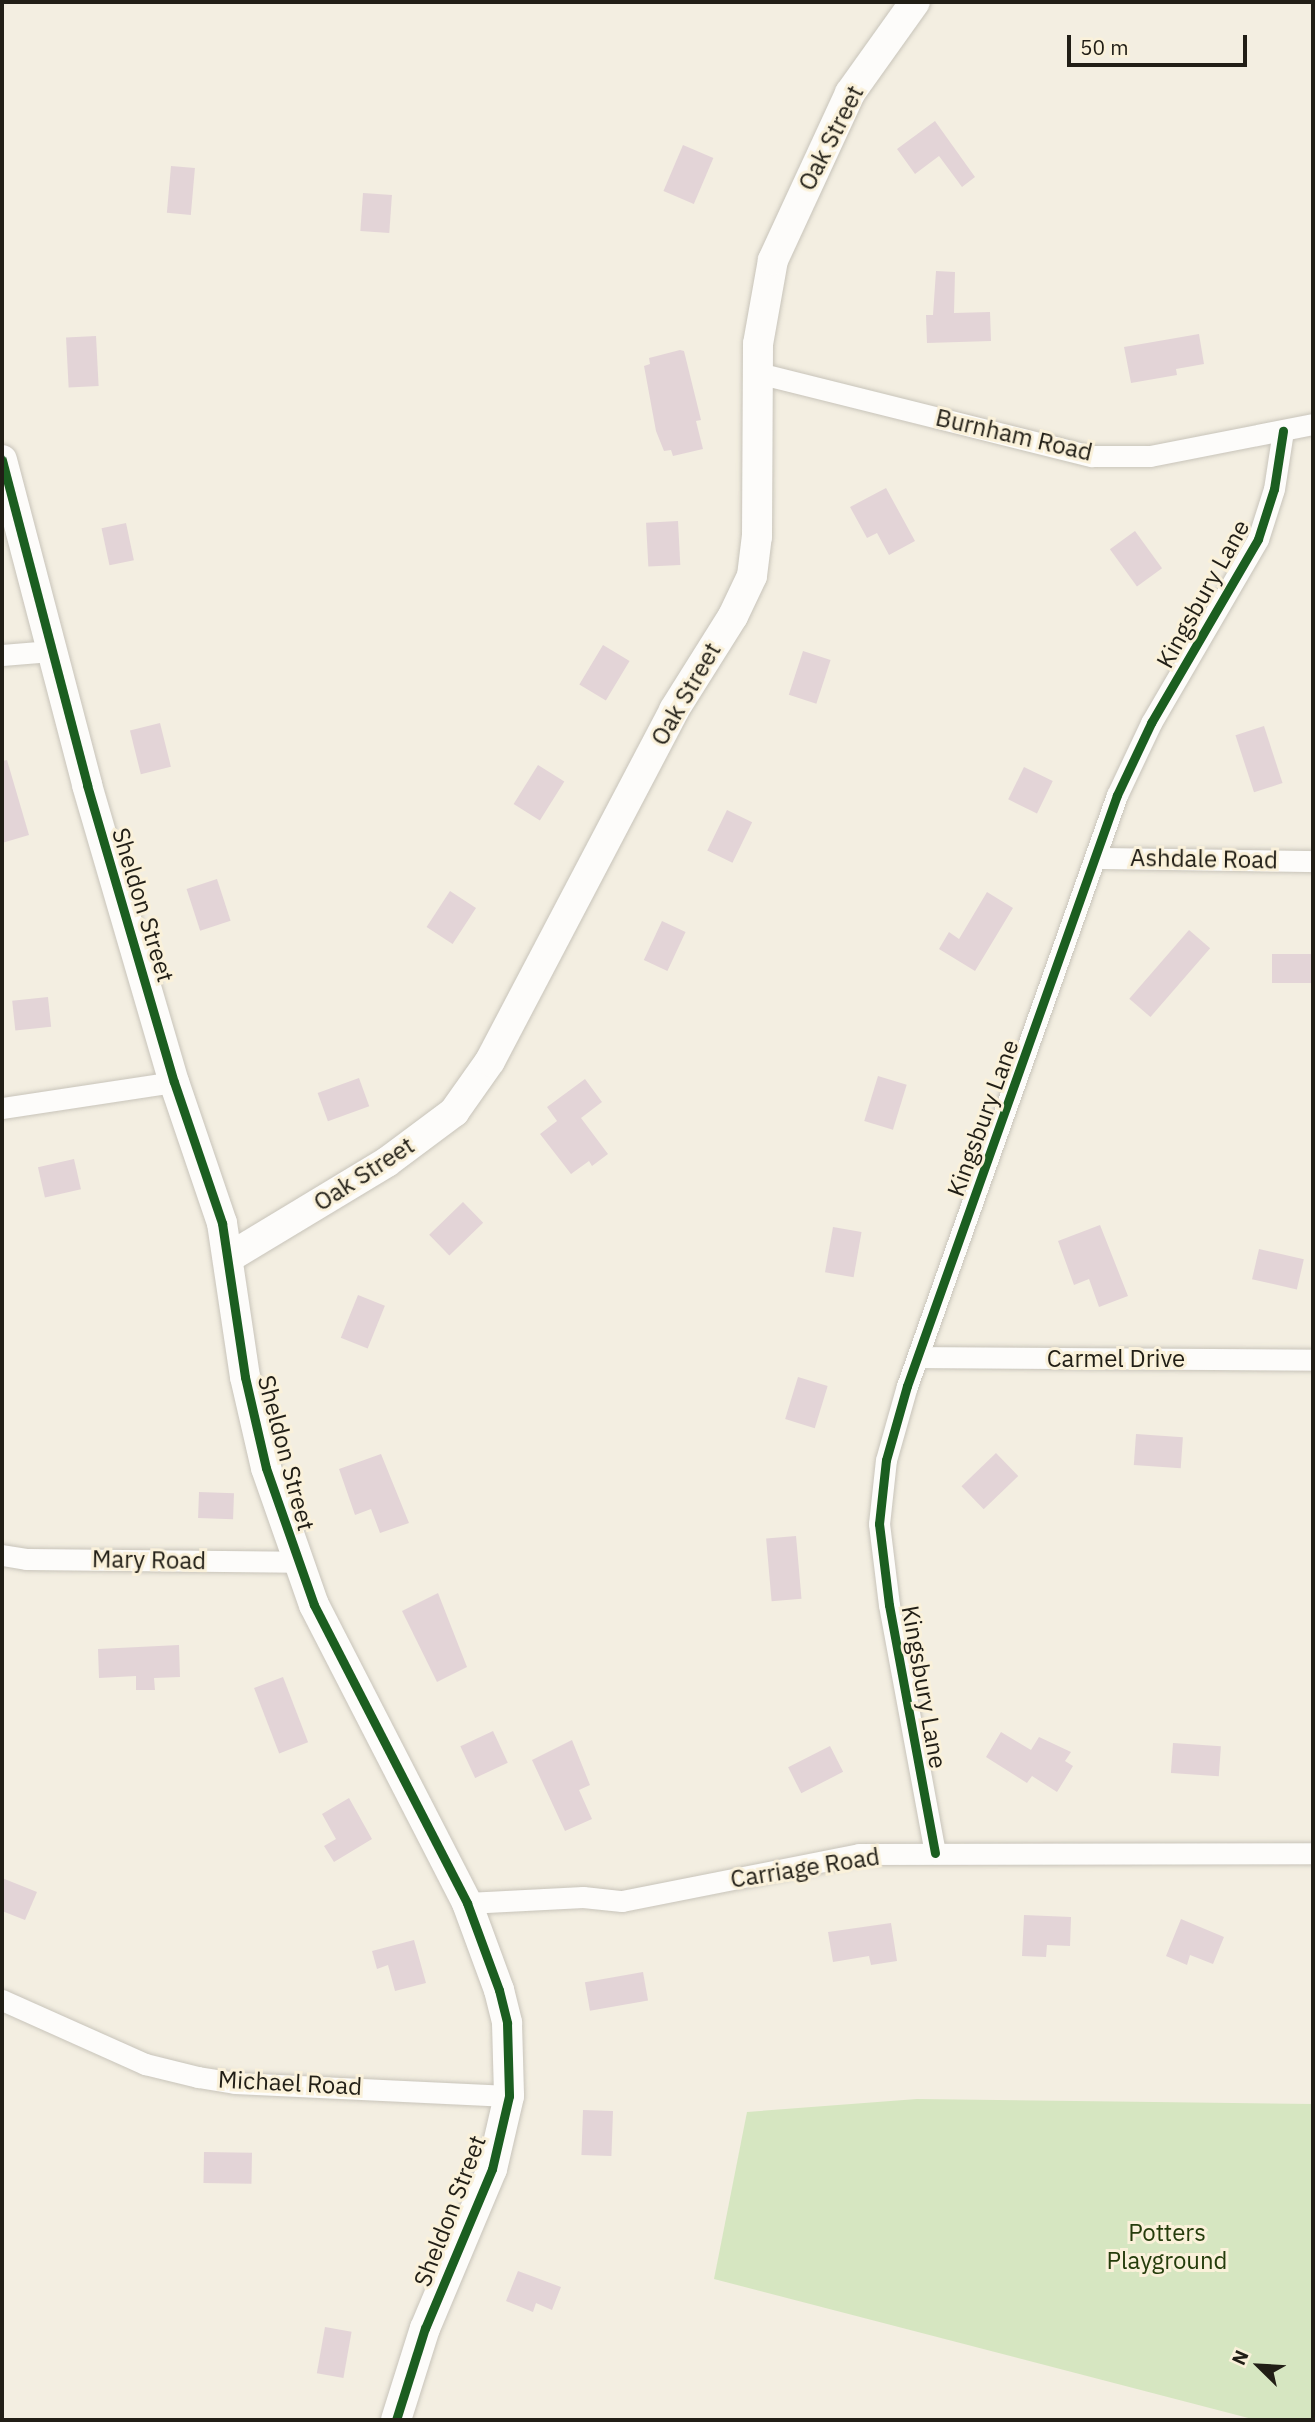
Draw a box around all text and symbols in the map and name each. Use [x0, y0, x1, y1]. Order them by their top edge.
scale bar [1070, 21, 1250, 65]
text: 50 m [1080, 33, 1129, 61]
street label: Oak Street [792, 81, 870, 195]
street label: Burnham Road [933, 403, 1095, 467]
street label: Kingsbury Lane [1150, 515, 1256, 673]
street label: Oak Street [645, 637, 727, 751]
street label: Sheldon Street [106, 824, 180, 986]
street label: Ashdale Road [1130, 843, 1278, 875]
street label: Kingsbury Lane [941, 1036, 1025, 1200]
street label: Oak Street [308, 1131, 420, 1217]
street label: Carmel Drive [1047, 1345, 1185, 1373]
street label: Sheldon Street [251, 1372, 321, 1534]
street label: Mary Road [92, 1545, 206, 1575]
street label: Kingsbury Lane [895, 1603, 953, 1771]
street label: Carriage Road [728, 1842, 882, 1894]
street label: Michael Road [217, 2065, 363, 2101]
street label: Sheldon Street [408, 2131, 492, 2291]
park label: Potters Playground [1106, 2219, 1228, 2275]
north arrow [1224, 2331, 1294, 2401]
text: N [1226, 2346, 1254, 2369]

